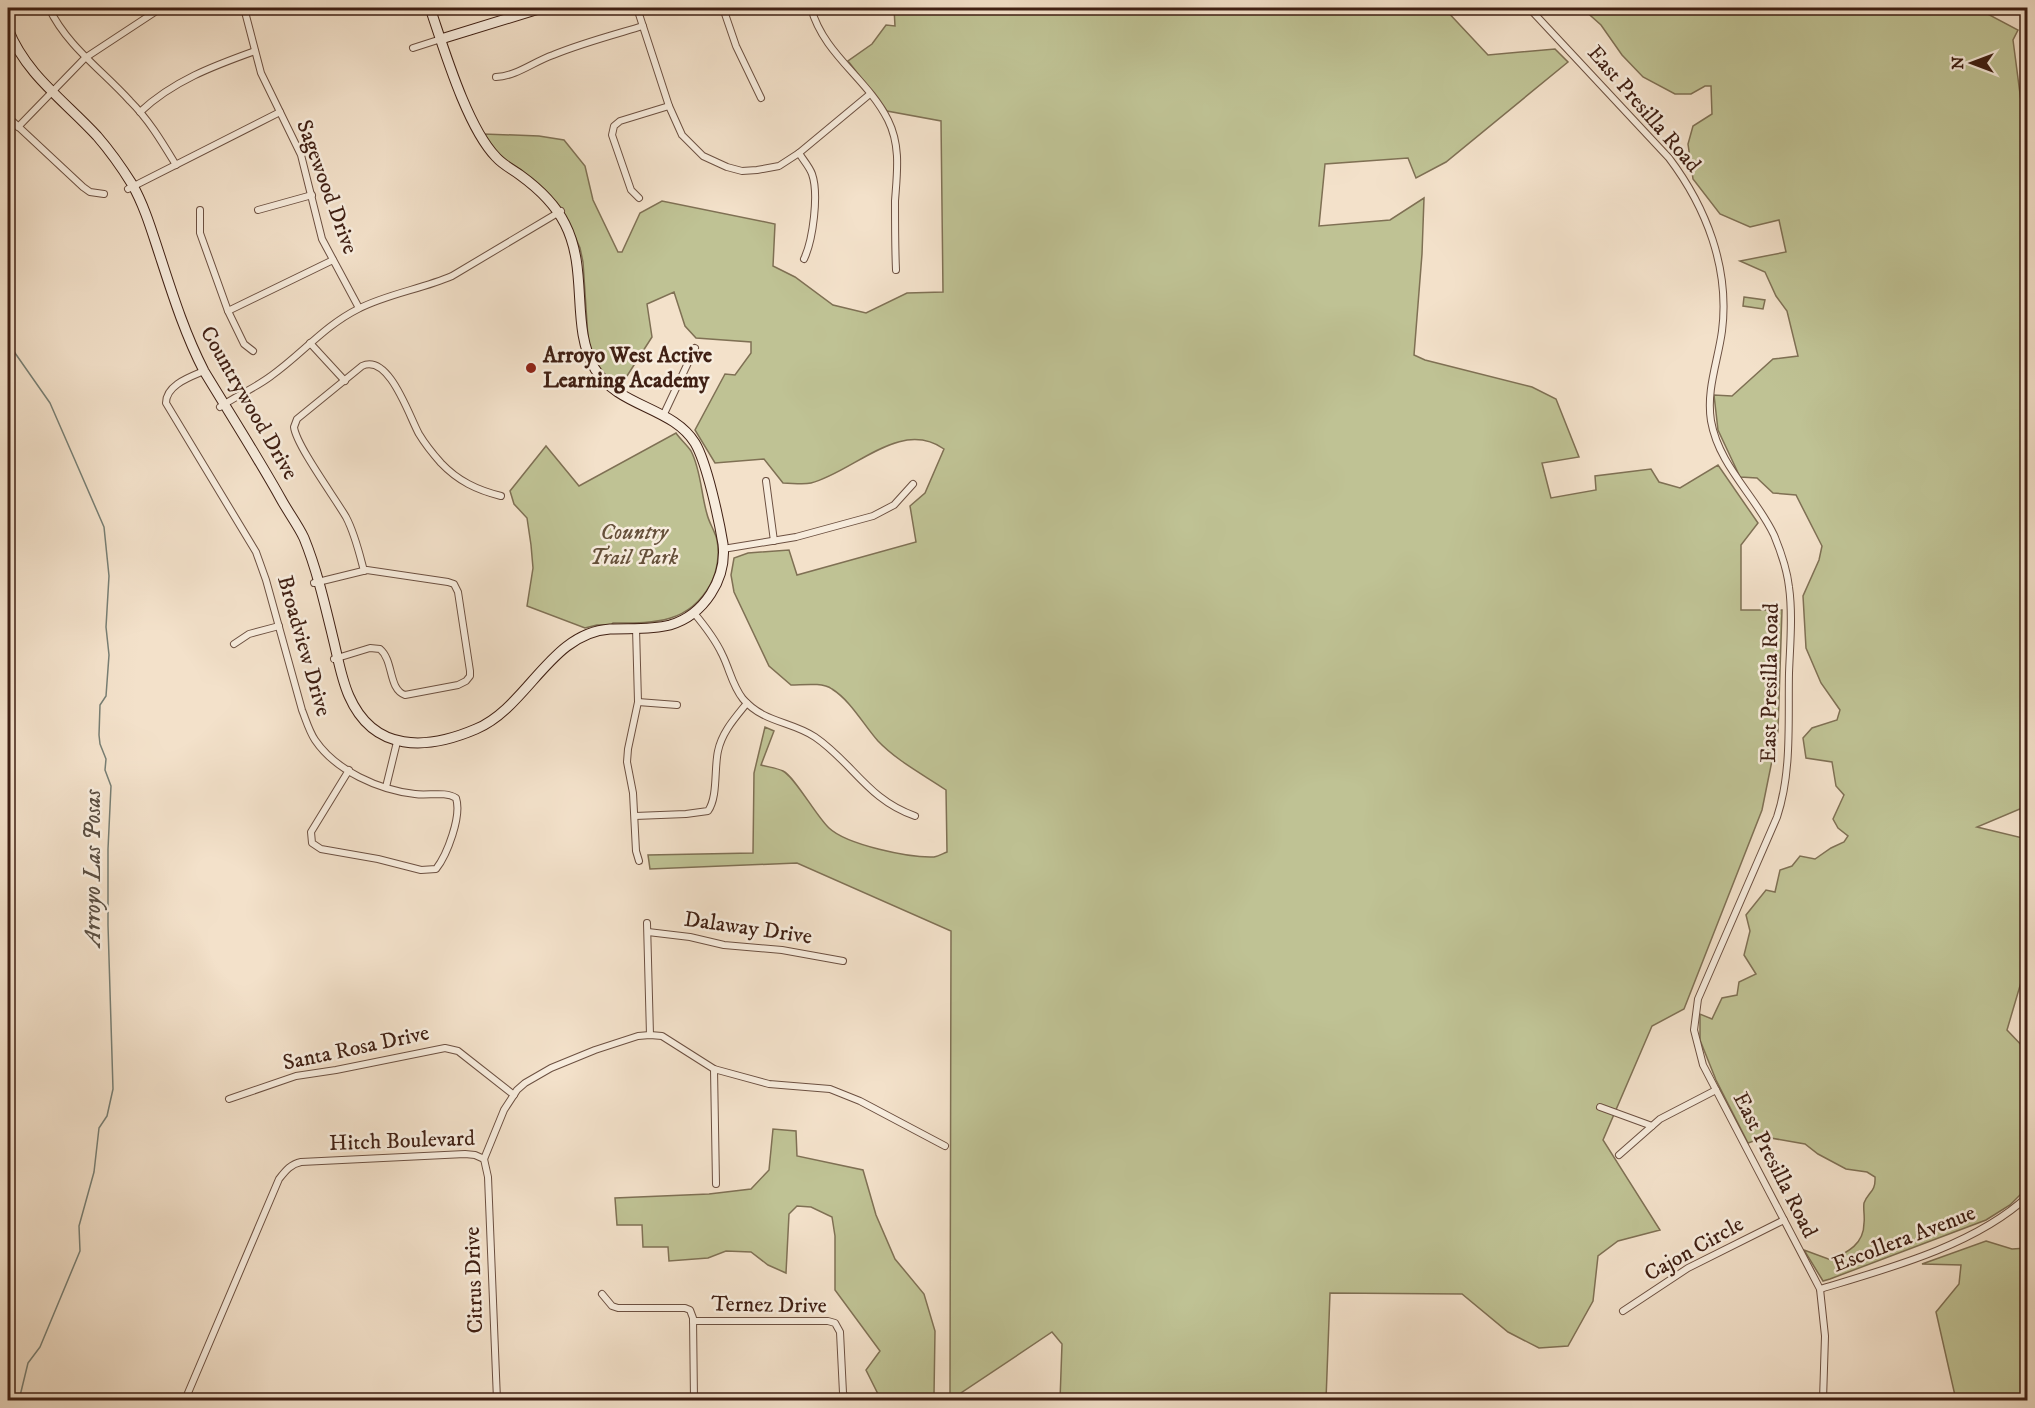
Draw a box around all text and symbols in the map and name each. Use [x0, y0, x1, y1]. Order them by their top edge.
north arrow [1942, 33, 2002, 93]
street label: East Presilla Road [1581, 40, 1707, 178]
text: N [1948, 56, 1968, 70]
street label: Sagewood Drive [290, 116, 364, 258]
street label: Countrywood Drive [194, 321, 304, 485]
place label: Arroyo West Active Learning Academy [542, 342, 712, 394]
marker: Arroyo West Active Learning Academy [524, 361, 538, 375]
park label: Country Trail Park [590, 519, 679, 571]
street label: Broadview Drive [271, 573, 337, 719]
street label: East Presilla Road [1755, 603, 1785, 763]
water label: Arroyo Las Posas [78, 789, 108, 949]
street label: Dalaway Drive [682, 906, 814, 950]
street label: Santa Rosa Drive [280, 1019, 432, 1077]
street label: East Presilla Road [1727, 1088, 1823, 1242]
street label: Hitch Boulevard [329, 1125, 475, 1157]
street label: Escollera Avenue [1829, 1199, 1979, 1279]
street label: Cajon Circle [1640, 1211, 1748, 1287]
street label: Citrus Drive [459, 1226, 489, 1334]
street label: Ternez Drive [711, 1290, 827, 1320]

